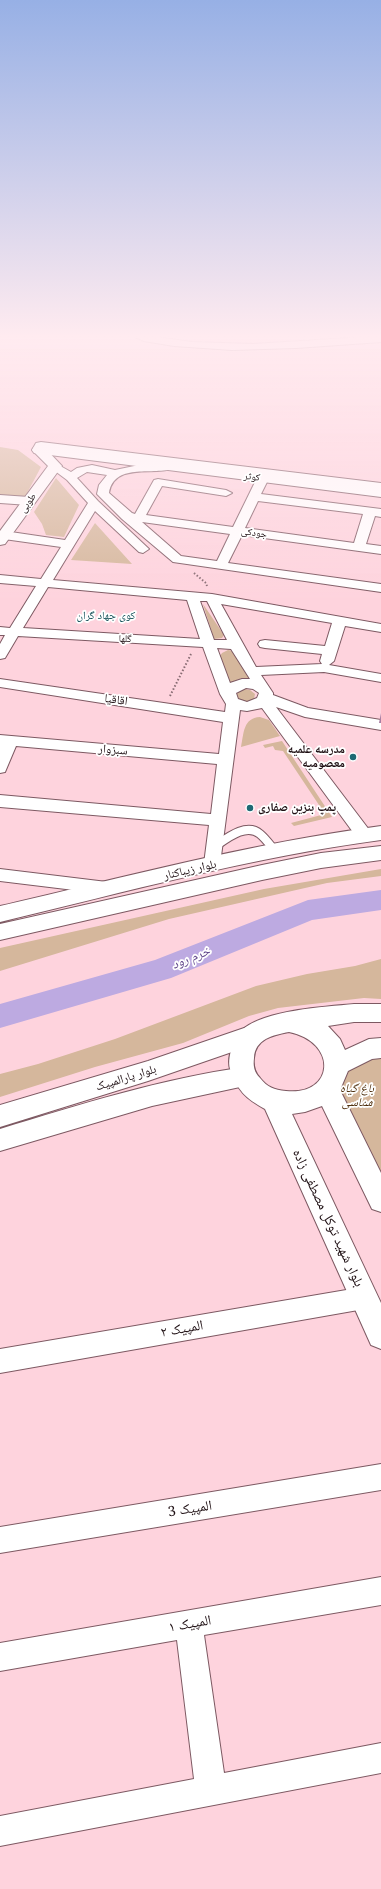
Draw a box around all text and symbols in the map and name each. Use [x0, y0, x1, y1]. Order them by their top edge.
street label: کوثر [243, 470, 261, 484]
street label: طوبی [17, 491, 39, 515]
street label: جودکی [240, 525, 268, 541]
district label: کوی جهاد گران [77, 609, 135, 623]
street label: گلها [118, 633, 132, 645]
street label: اقاقیا [103, 691, 129, 709]
street label: سبزوار [98, 742, 128, 758]
place label: مدرسه علمیه معصومیه [288, 743, 345, 771]
marker: مدرسه علمیه معصومیه [348, 752, 358, 762]
place label: پمپ بنزین صفاری [258, 801, 336, 815]
marker: پمپ بنزین صفاری [245, 803, 255, 813]
street label: بلوار زیباکنار [162, 857, 218, 883]
water label: خرم رود [170, 943, 212, 973]
street label: بلوار پارالمپیک [94, 1062, 158, 1094]
park label: باغ گیاه شناسی [340, 1082, 374, 1110]
street label: بلوار شهید توکل مصطفی زاده [289, 1146, 367, 1290]
street label: المپیک ۲ [159, 1317, 205, 1341]
street label: المپیک 3 [167, 1497, 213, 1521]
street label: المپیک ۱ [167, 1612, 213, 1636]

